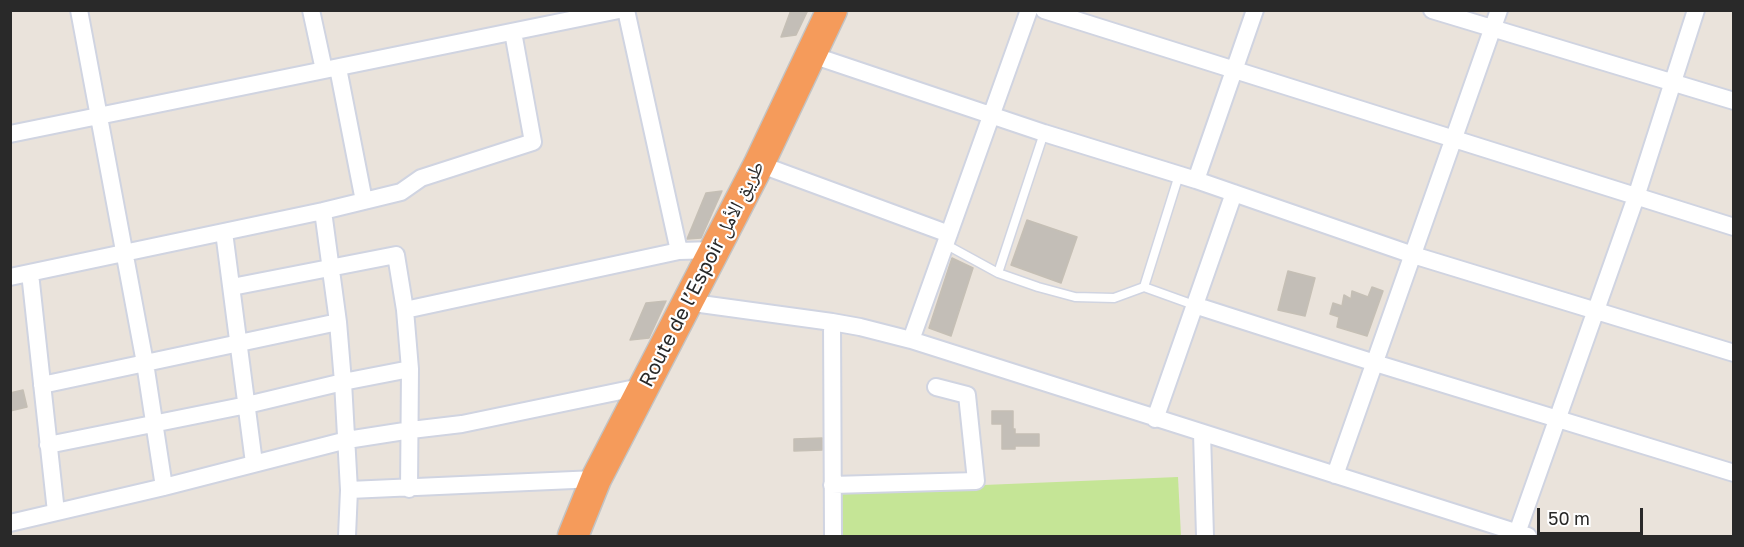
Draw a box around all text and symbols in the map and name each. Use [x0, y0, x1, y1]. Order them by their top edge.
street label: Route de l’Espoir طريق الأمل [634, 157, 770, 391]
scale bar [1540, 496, 1646, 534]
text: 50 m [1548, 507, 1590, 529]

